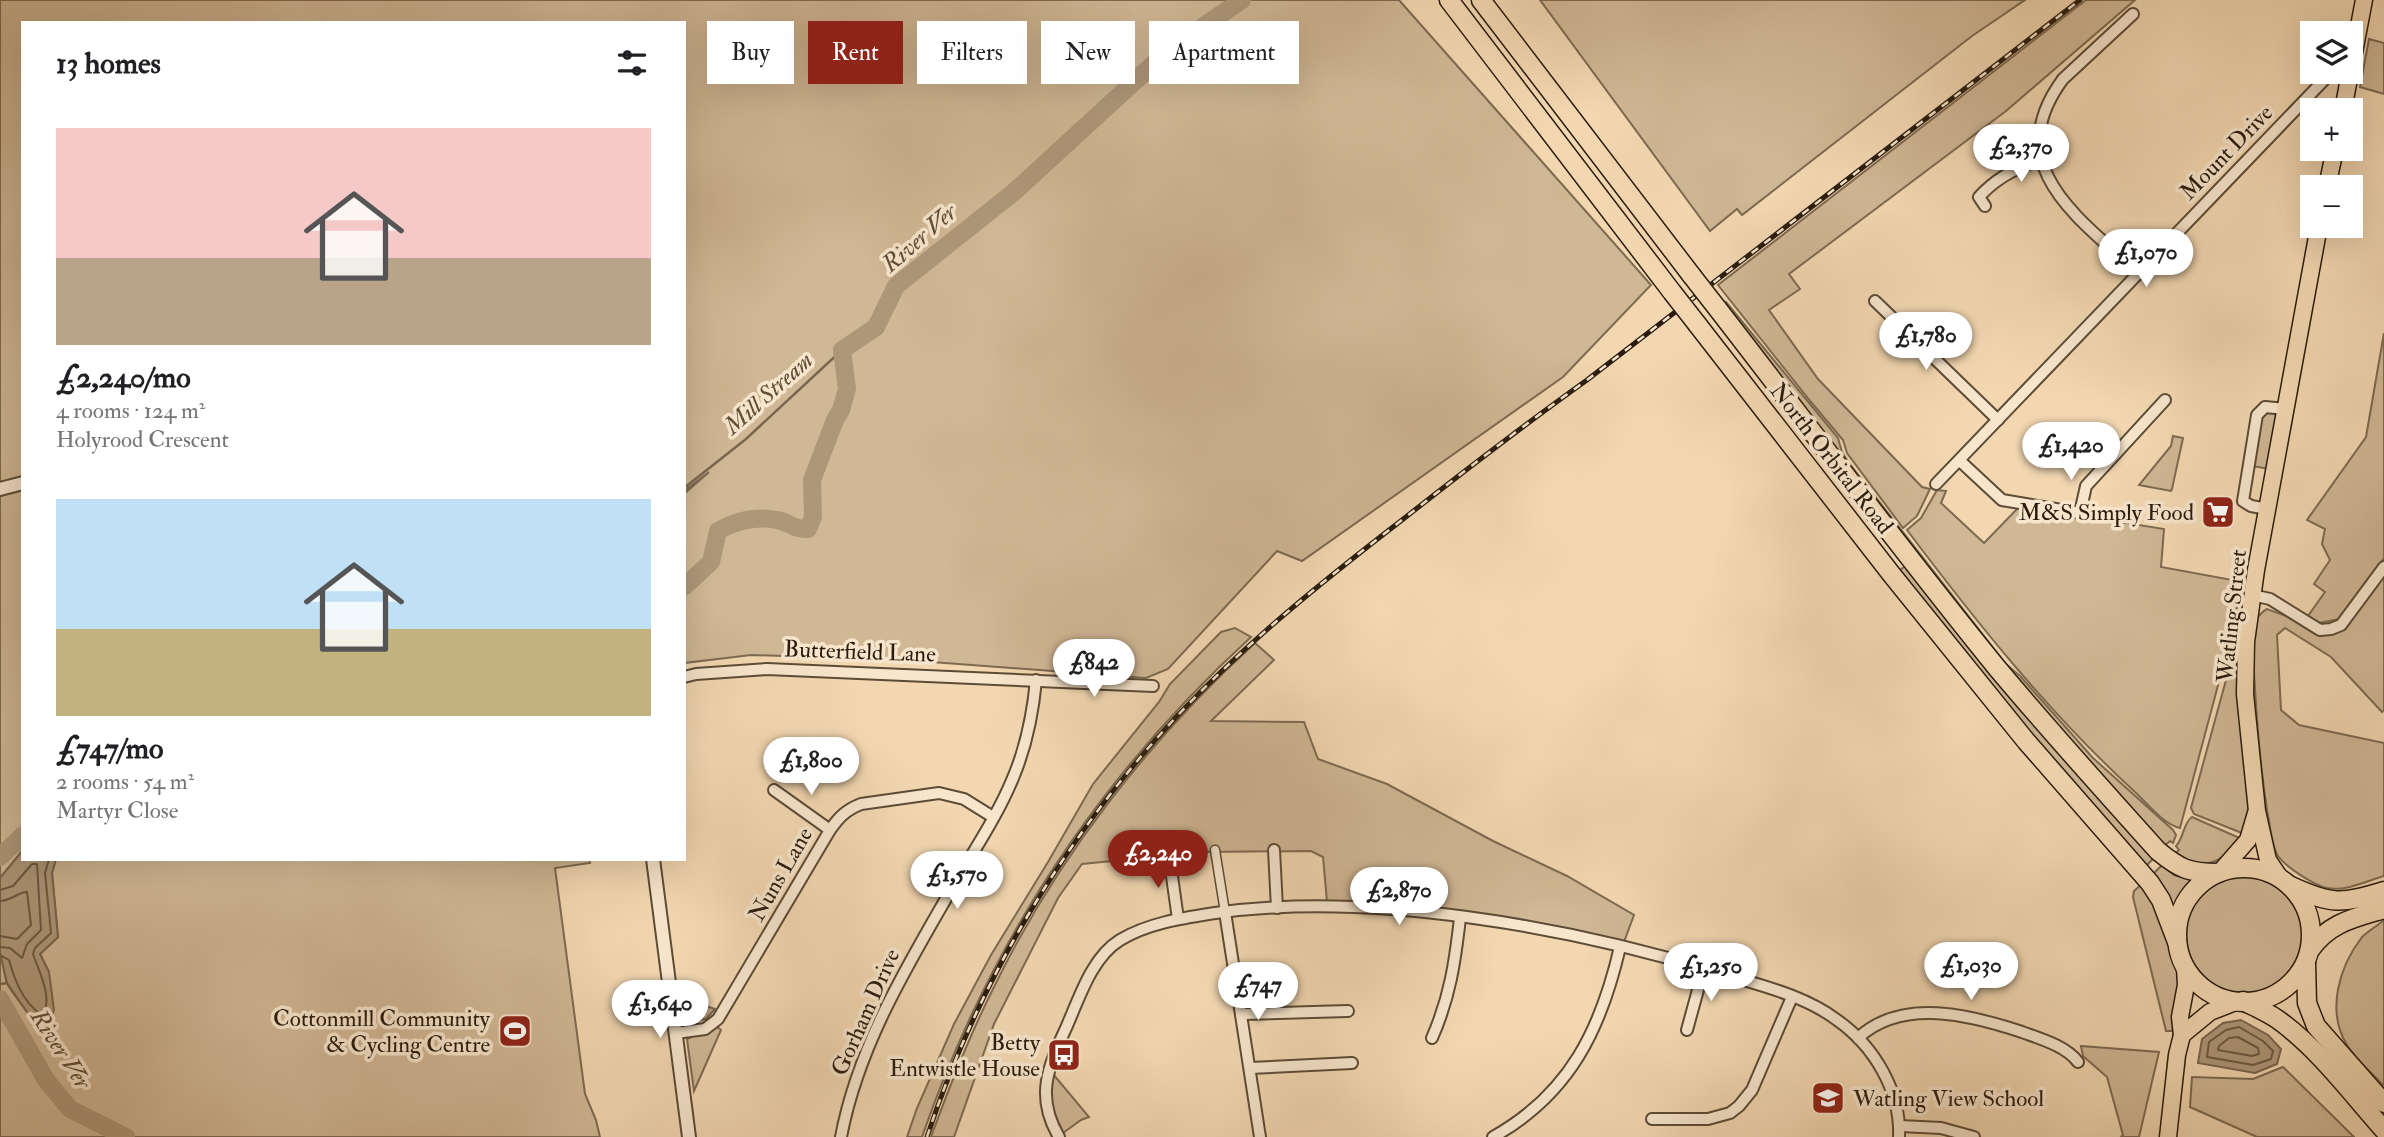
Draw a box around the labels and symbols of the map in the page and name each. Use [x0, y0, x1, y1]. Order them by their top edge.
street label: Mount Drive [2174, 98, 2279, 206]
pin: £2,370 [1964, 124, 2078, 184]
water label: River Ver [875, 197, 964, 280]
pin: £1,070 [2089, 230, 2203, 289]
pin: £1,780 [1869, 312, 1983, 372]
water label: Mill Stream [716, 345, 819, 443]
street label: North Orbital Road [1763, 377, 1900, 540]
pin: £1,420 [2014, 422, 2128, 482]
supermarket icon: M&S Simply Food [2199, 493, 2237, 531]
place label: M&S Simply Food [2019, 498, 2194, 528]
street label: Watling Street [2210, 548, 2253, 685]
street label: Butterfield Lane [784, 634, 937, 669]
pin: £842 [1053, 640, 1135, 699]
pin: £1,800 [754, 738, 868, 797]
street label: Nuns Lane [742, 822, 819, 927]
pin: £2,240 [1101, 830, 1215, 890]
pin: £1,570 [900, 852, 1014, 911]
pin: £2,870 [1342, 867, 1456, 927]
pin: £1,030 [1914, 942, 2028, 1002]
street label: Gorham Drive [825, 944, 906, 1080]
pin: £1,250 [1654, 944, 1768, 1003]
pin: £747 [1217, 962, 1299, 1022]
pin: £1,640 [603, 981, 717, 1040]
water label: River Ver [23, 1003, 98, 1096]
place label: Cottonmill Community & Cycling Centre [273, 1004, 491, 1059]
sports icon: Cottonmill Community & Cycling Centre [496, 1012, 534, 1050]
place label: Betty Entwistle House [889, 1028, 1041, 1083]
bus stop icon: Betty Entwistle House [1045, 1036, 1083, 1074]
school or university icon: Watling View School [1809, 1079, 1847, 1117]
place label: Watling View School [1852, 1084, 2044, 1113]

